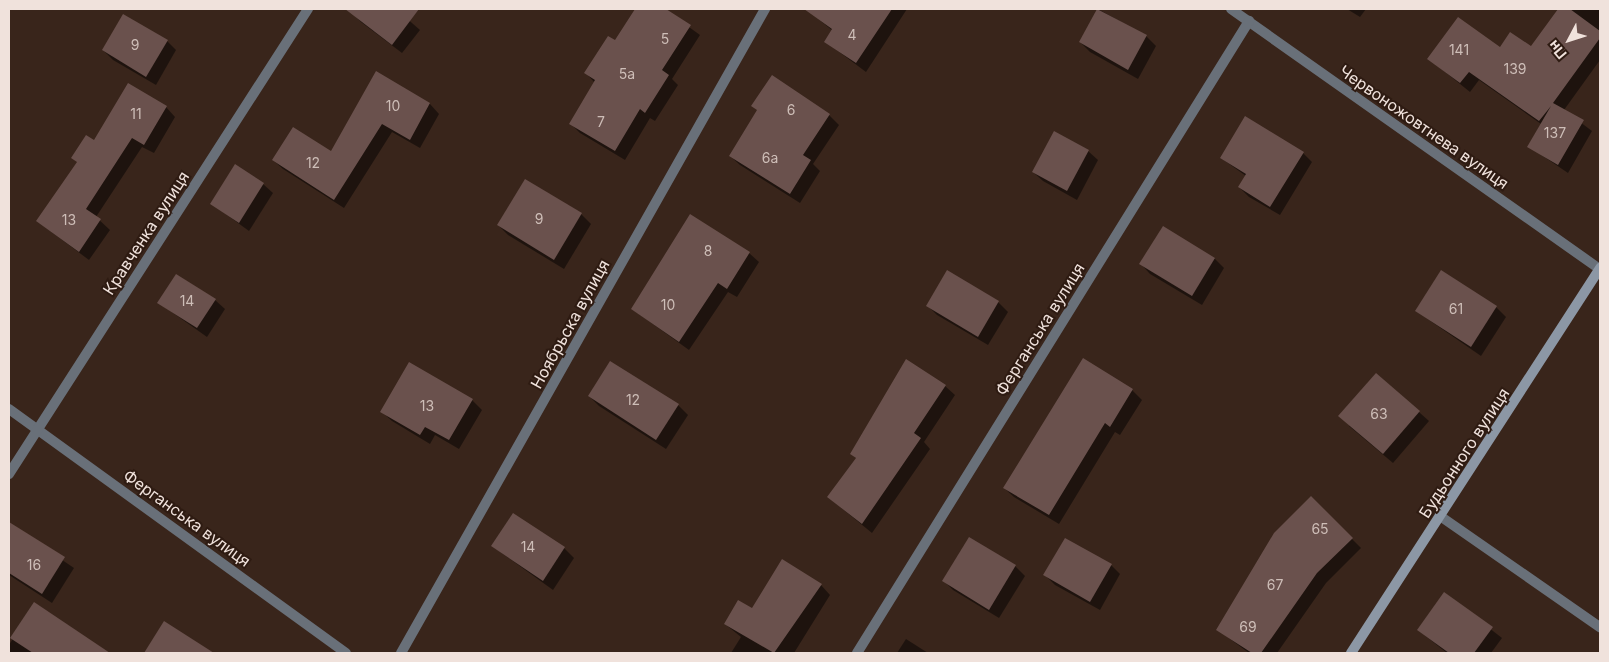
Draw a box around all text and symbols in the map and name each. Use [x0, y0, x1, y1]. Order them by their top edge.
north arrow [1544, 15, 1594, 65]
house number: 4 [847, 27, 857, 43]
house number: 5 [661, 31, 669, 47]
house number: 9 [131, 37, 139, 53]
text: Пн [1544, 37, 1570, 63]
house number: 141 [1449, 42, 1469, 58]
street label: Червоножовтнева вулиця [1336, 61, 1512, 193]
house number: 139 [1503, 61, 1527, 77]
house number: 5а [619, 66, 635, 82]
house number: 10 [386, 98, 400, 114]
house number: 6 [787, 102, 795, 118]
house number: 11 [130, 106, 142, 122]
house number: 7 [597, 114, 605, 130]
house number: 137 [1544, 125, 1566, 141]
house number: 6а [762, 150, 778, 166]
house number: 12 [306, 155, 320, 171]
street label: Кравченка вулиця [99, 168, 193, 298]
house number: 9 [535, 211, 543, 227]
house number: 13 [62, 212, 76, 228]
house number: 8 [704, 243, 712, 259]
street label: Ноябрьска вулиця [527, 256, 613, 392]
street label: Ферганська вулиця [991, 259, 1089, 399]
house number: 14 [180, 293, 194, 309]
house number: 10 [661, 297, 675, 313]
house number: 61 [1449, 301, 1463, 317]
street label: Будьонного вулиця [1415, 384, 1513, 522]
house number: 12 [626, 392, 640, 408]
house number: 13 [420, 398, 434, 414]
house number: 63 [1370, 406, 1388, 422]
street label: Ферганська вулиця [120, 465, 254, 571]
house number: 65 [1311, 521, 1329, 537]
house number: 14 [521, 539, 535, 555]
house number: 16 [27, 557, 41, 573]
house number: 67 [1267, 577, 1283, 593]
house number: 69 [1239, 619, 1257, 635]

